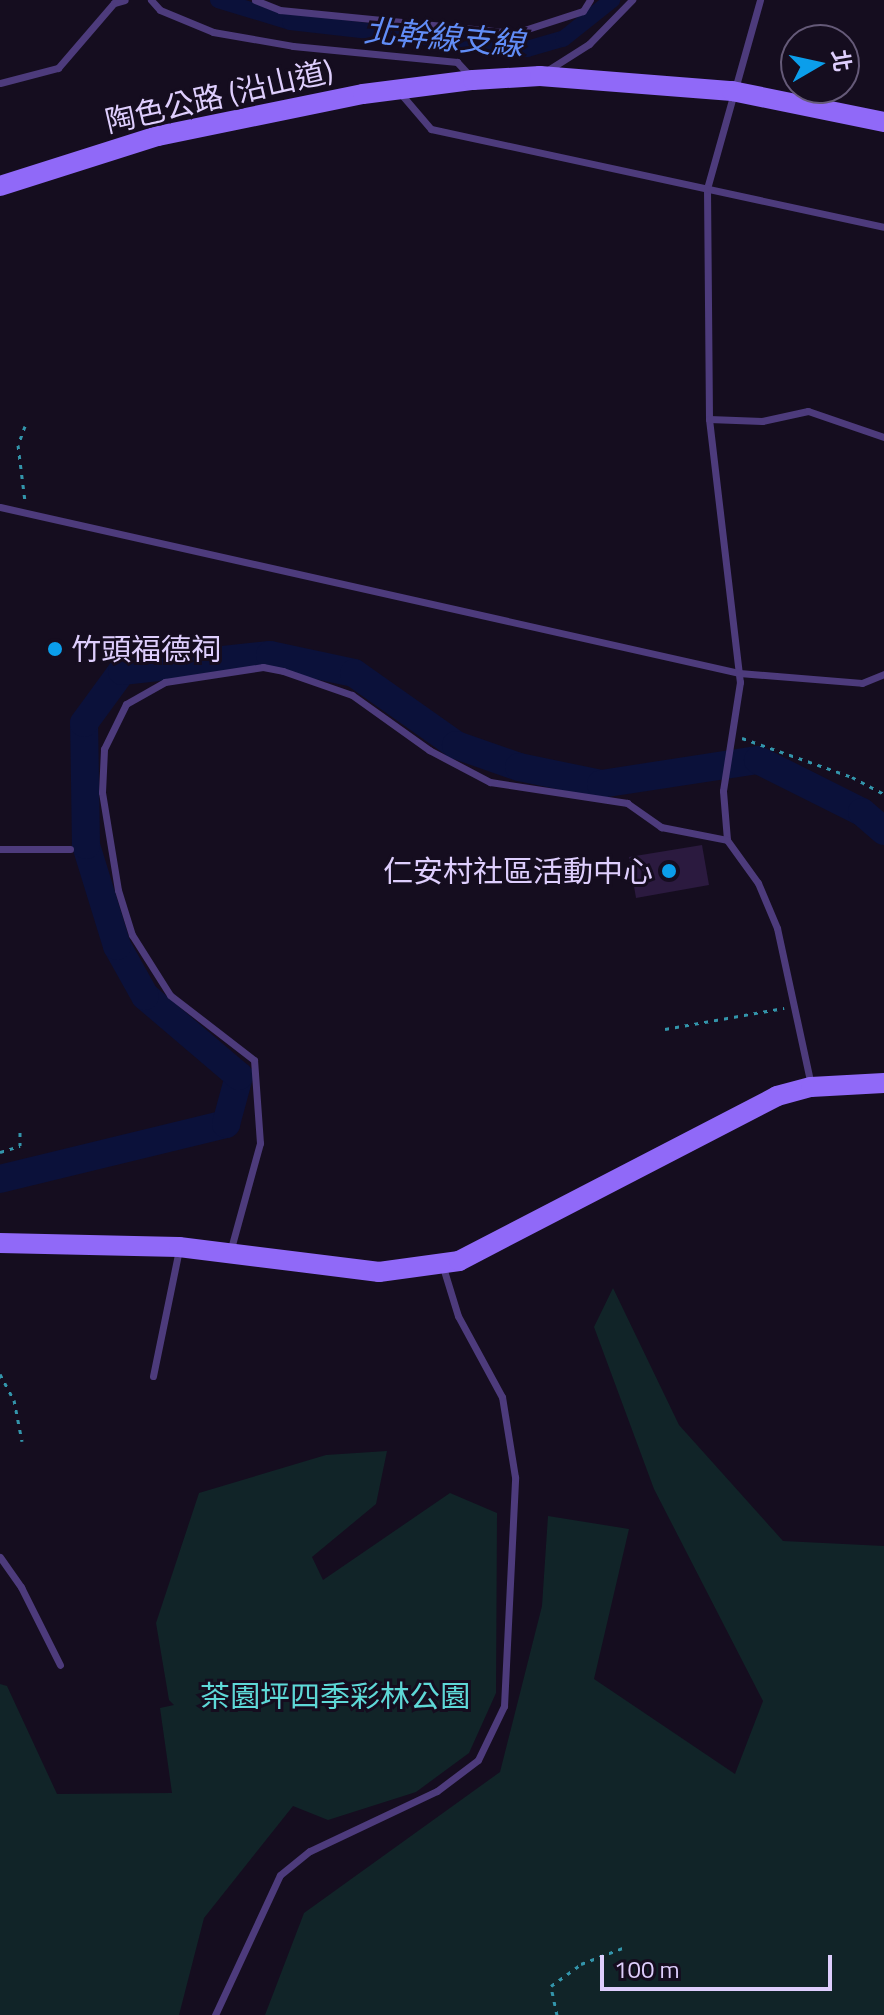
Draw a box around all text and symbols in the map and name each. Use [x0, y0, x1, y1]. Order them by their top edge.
water label: 北幹線支線 [363, 11, 525, 63]
north arrow [780, 24, 860, 104]
text: 北 [823, 47, 860, 74]
street label: 陶色公路 (沿山道) [102, 52, 336, 140]
place label: 竹頭福德祠 [71, 631, 221, 667]
marker: 竹頭福德祠 [46, 640, 64, 658]
place label: 仁安村社區活動中心 [383, 853, 653, 889]
marker: 仁安村社區活動中心 [660, 862, 678, 880]
park label: 茶園坪四季彩林公園 [200, 1678, 470, 1714]
scale bar [604, 1939, 836, 1989]
text: 100 m [614, 1951, 680, 1987]

